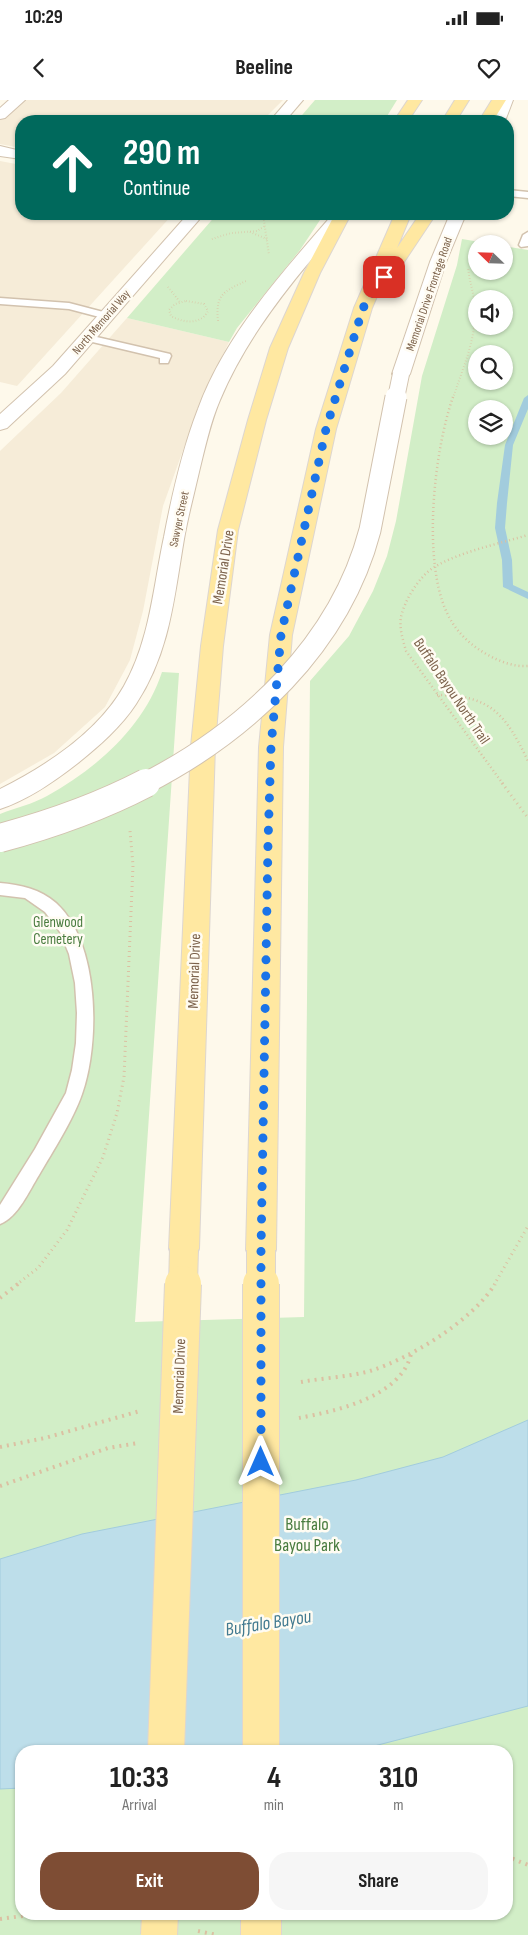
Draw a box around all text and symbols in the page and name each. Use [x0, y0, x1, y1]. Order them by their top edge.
text: 10:29 [25, 6, 63, 29]
icon: back [25, 54, 53, 82]
text: Beeline [235, 54, 293, 81]
icon: heart [475, 54, 503, 82]
text: 290 m [123, 132, 200, 175]
icon: ahead [40, 135, 105, 200]
text: Continue [123, 175, 190, 202]
street label: Memorial Drive Frontage Road [403, 235, 456, 353]
north arrow [468, 235, 512, 280]
map controls [468, 235, 513, 445]
pin [363, 256, 405, 298]
icon: arrive [370, 263, 398, 291]
street label: North Memorial Way [69, 287, 134, 358]
button: sound [468, 290, 513, 335]
button: search [468, 345, 513, 390]
button: layers [468, 400, 513, 445]
street label: Sawyer Street [166, 490, 193, 548]
street label: Memorial Drive [208, 529, 239, 606]
street label: Buffalo Bayou North Trail [409, 635, 494, 748]
park label: Glenwood Cemetery [33, 913, 83, 949]
street label: Memorial Drive [184, 933, 205, 1009]
street label: Memorial Drive [169, 1338, 190, 1414]
position arrow [234, 1435, 286, 1487]
park label: Buffalo Bayou Park [274, 1514, 340, 1556]
water label: Buffalo Bayou [224, 1605, 313, 1642]
text: 10:33 [110, 1760, 169, 1796]
text: 4 [267, 1760, 281, 1796]
text: 310 [379, 1760, 418, 1796]
text: Arrival [122, 1796, 157, 1815]
text: min [264, 1796, 284, 1815]
text: m [393, 1796, 404, 1815]
button: Exit [40, 1852, 259, 1910]
button: Share [269, 1852, 488, 1910]

